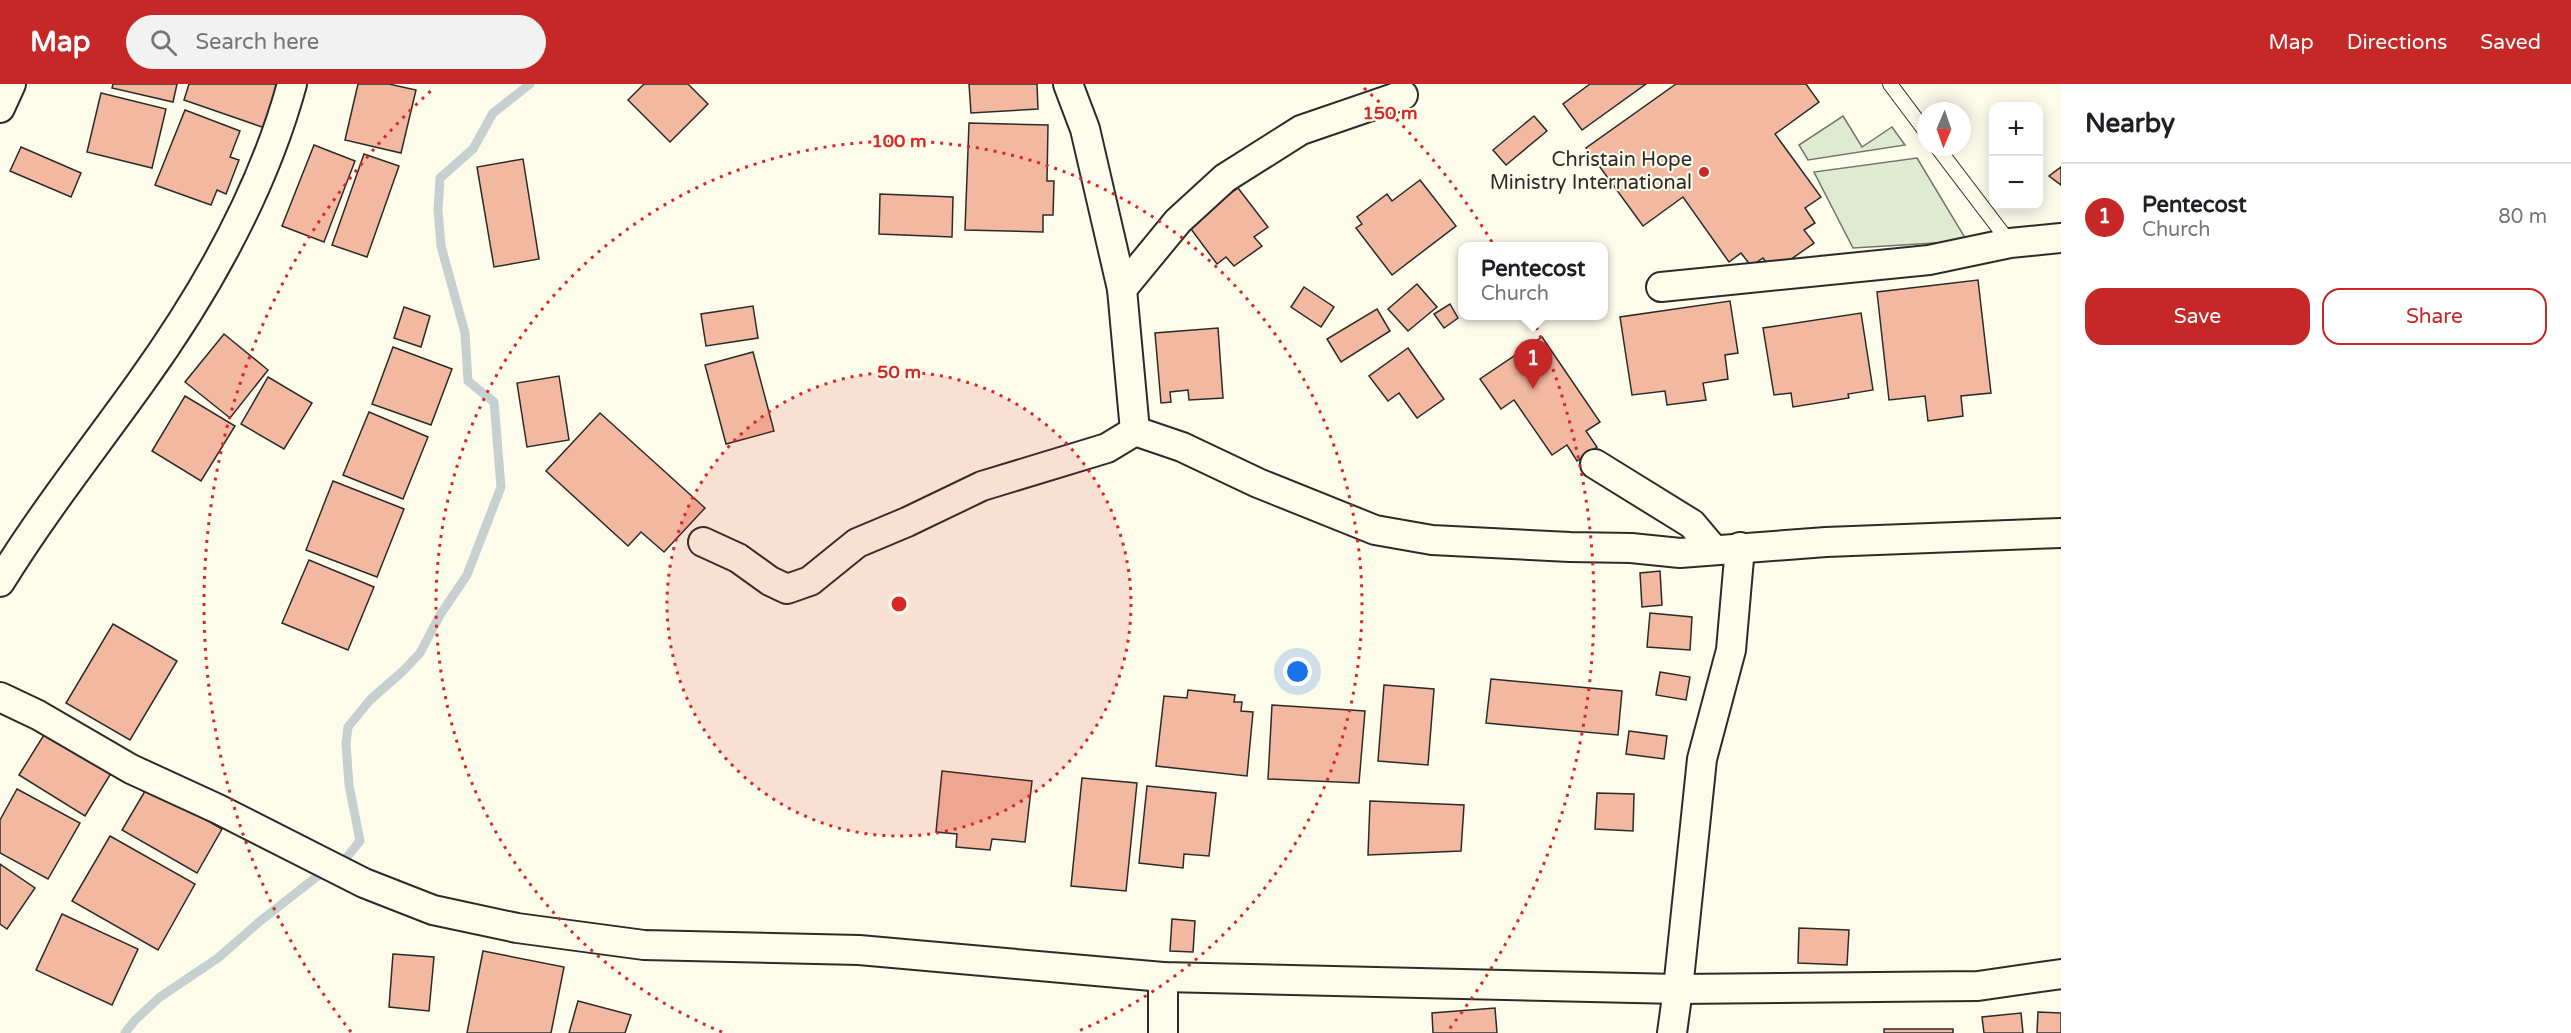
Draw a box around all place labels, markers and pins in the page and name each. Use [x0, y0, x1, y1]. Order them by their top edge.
place label: Christain Hope Ministry International [1490, 148, 1692, 195]
marker: Christain Hope Ministry International [1697, 165, 1711, 179]
pin: 1 [1514, 340, 1552, 389]
centre of rings [889, 594, 909, 614]

